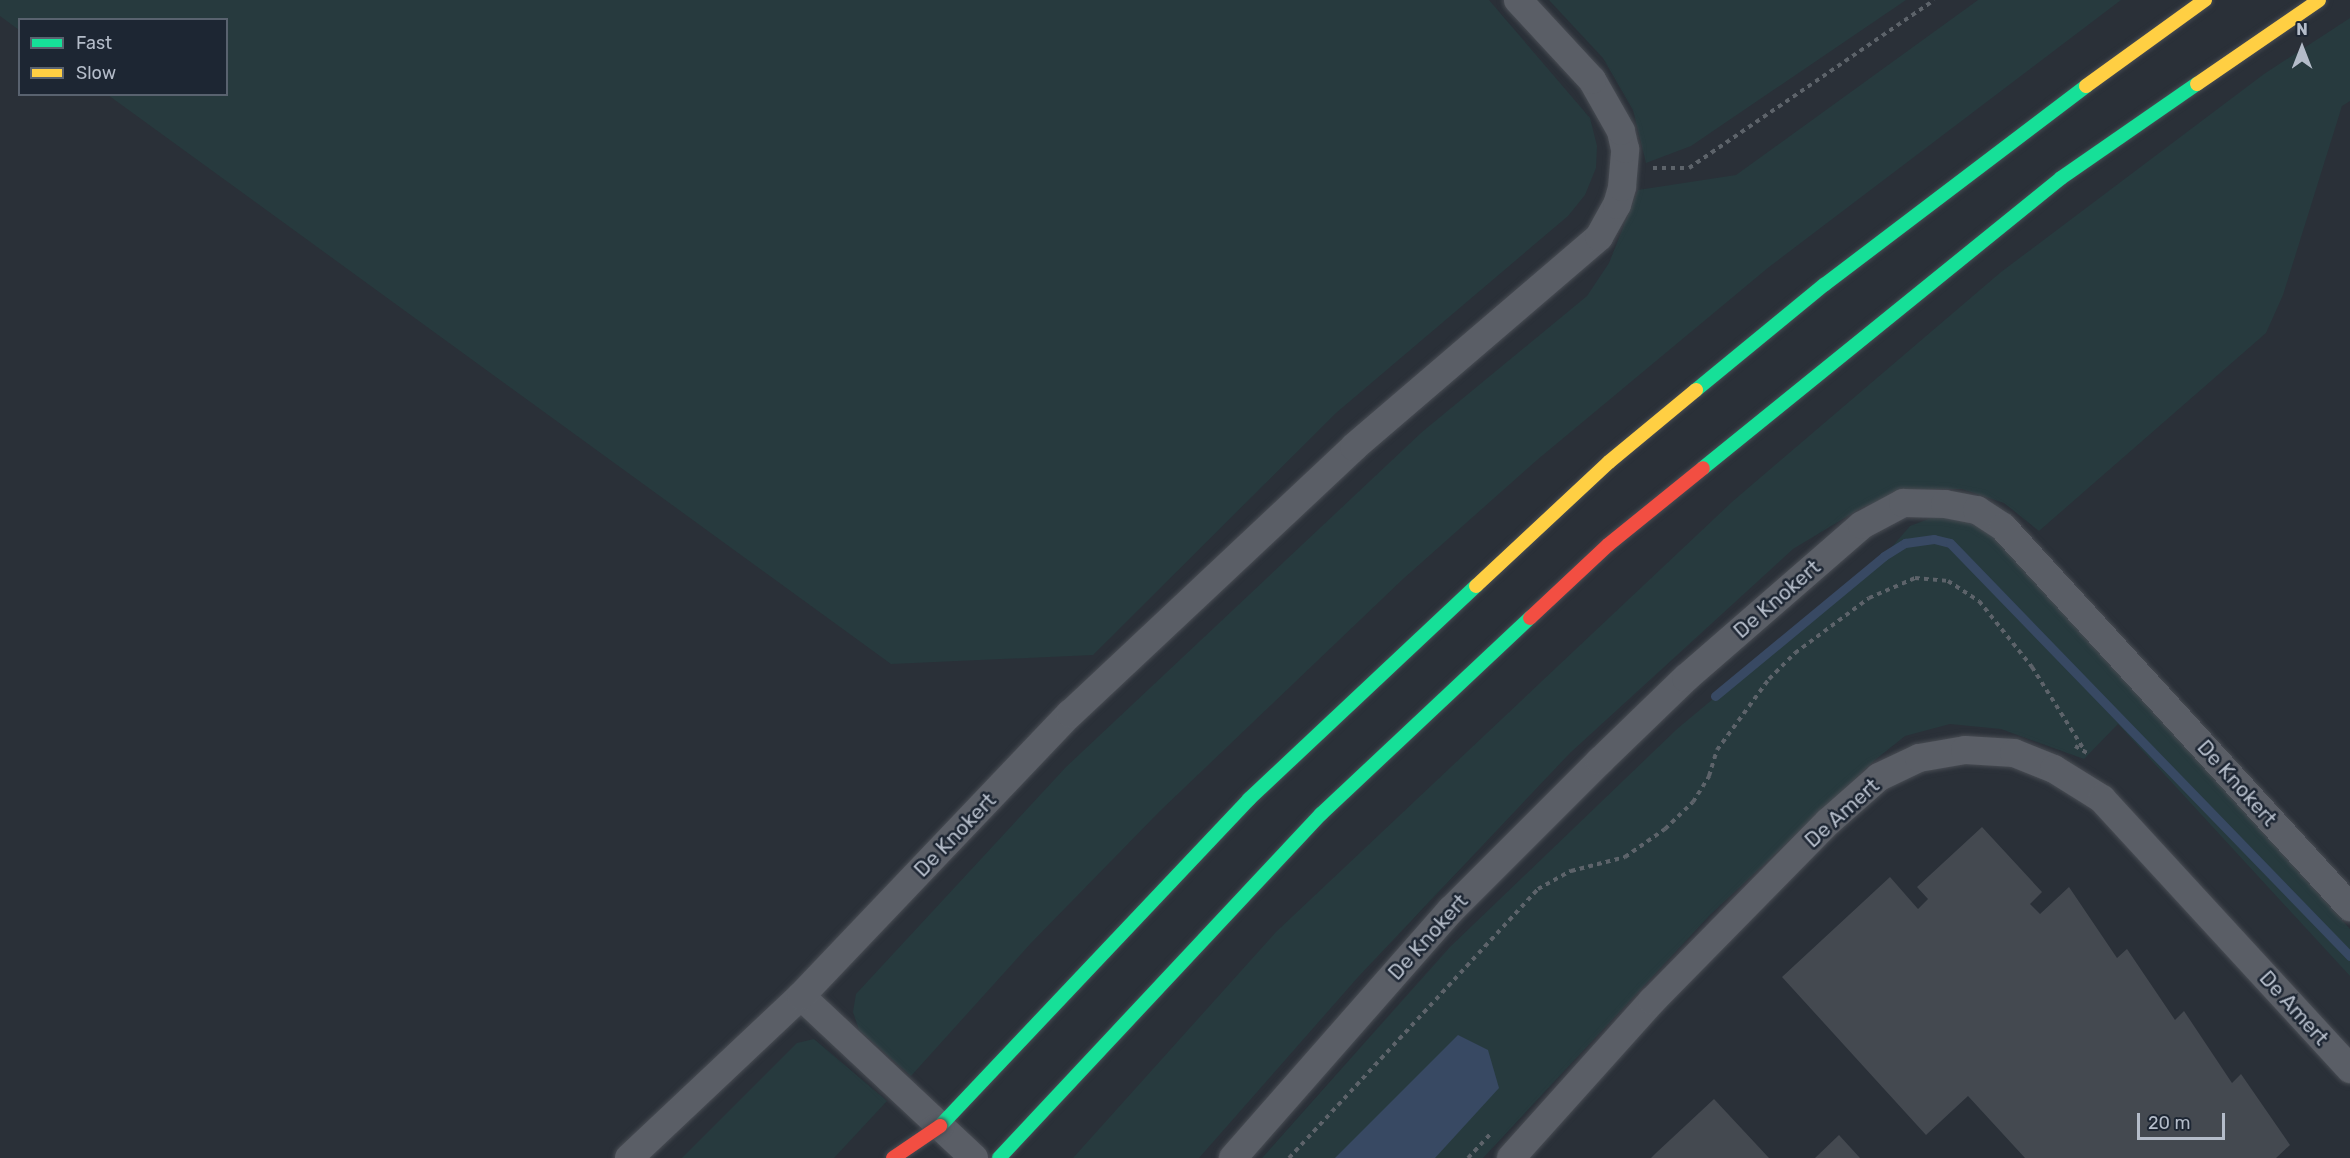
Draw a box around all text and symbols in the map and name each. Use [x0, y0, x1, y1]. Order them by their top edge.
legend [18, 18, 228, 96]
north arrow [2272, 18, 2332, 78]
text: N [2296, 20, 2308, 39]
text: Fast [76, 32, 112, 54]
text: Slow [76, 62, 116, 84]
street label: De Knokert [1728, 554, 1826, 644]
street label: De Knokert [2192, 735, 2282, 831]
street label: De Amert [1799, 773, 1885, 853]
street label: De Knokert [909, 788, 1001, 882]
street label: De Knokert [1383, 889, 1473, 985]
street label: De Amert [2254, 965, 2334, 1051]
scale bar [2140, 1101, 2228, 1139]
text: 20 m [2148, 1112, 2190, 1134]

